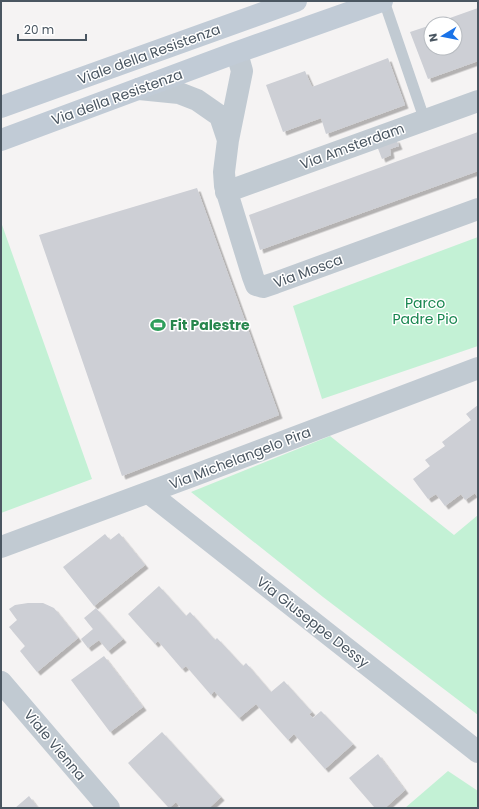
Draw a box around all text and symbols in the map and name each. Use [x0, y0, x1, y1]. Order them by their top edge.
scale bar [18, 16, 86, 42]
north arrow [423, 16, 463, 56]
street label: Viale della Resistenza [75, 19, 223, 89]
text: 20 m [24, 21, 54, 38]
text: N [425, 32, 442, 43]
street label: Via della Resistenza [49, 64, 185, 130]
street label: Via Amsterdam [297, 118, 407, 174]
street label: Via Mosca [271, 249, 345, 293]
park label: Parco Padre Pio [392, 293, 458, 329]
place label: Fit Palestre [170, 315, 250, 335]
sports icon: Fit Palestre [149, 316, 167, 334]
street label: Via Michelangelo Pira [166, 422, 314, 494]
street label: Via Giuseppe Dessy [253, 572, 374, 672]
street label: Viale Vienna [19, 705, 91, 785]

